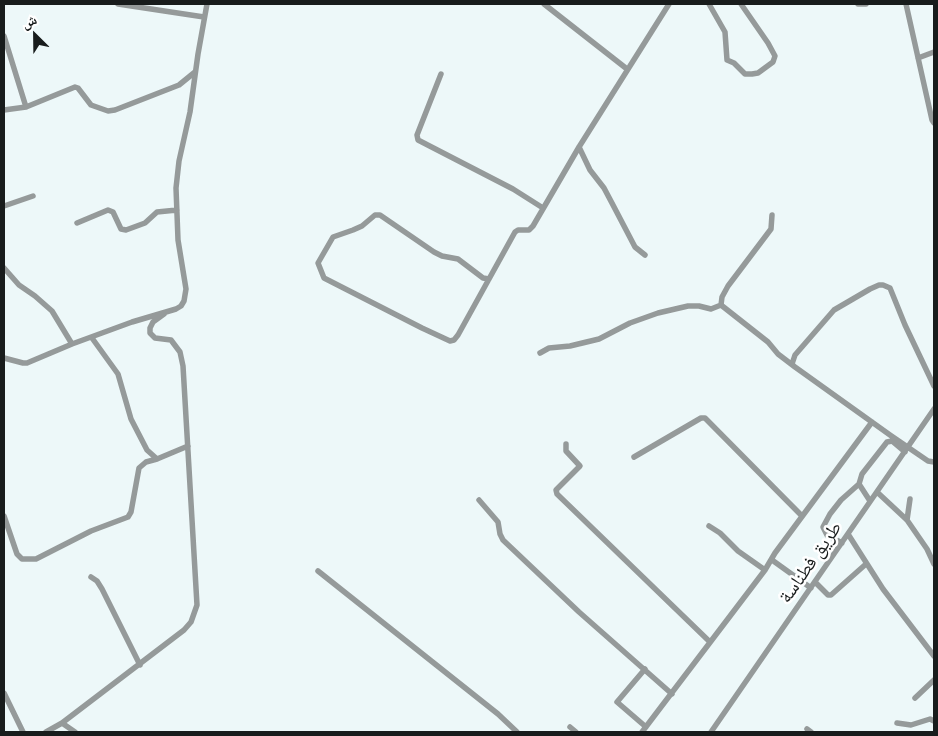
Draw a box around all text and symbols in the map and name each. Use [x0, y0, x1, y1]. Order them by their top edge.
north arrow [10, 10, 60, 60]
text: ش [19, 10, 39, 31]
street label: طريق فطناسة [774, 517, 846, 607]

